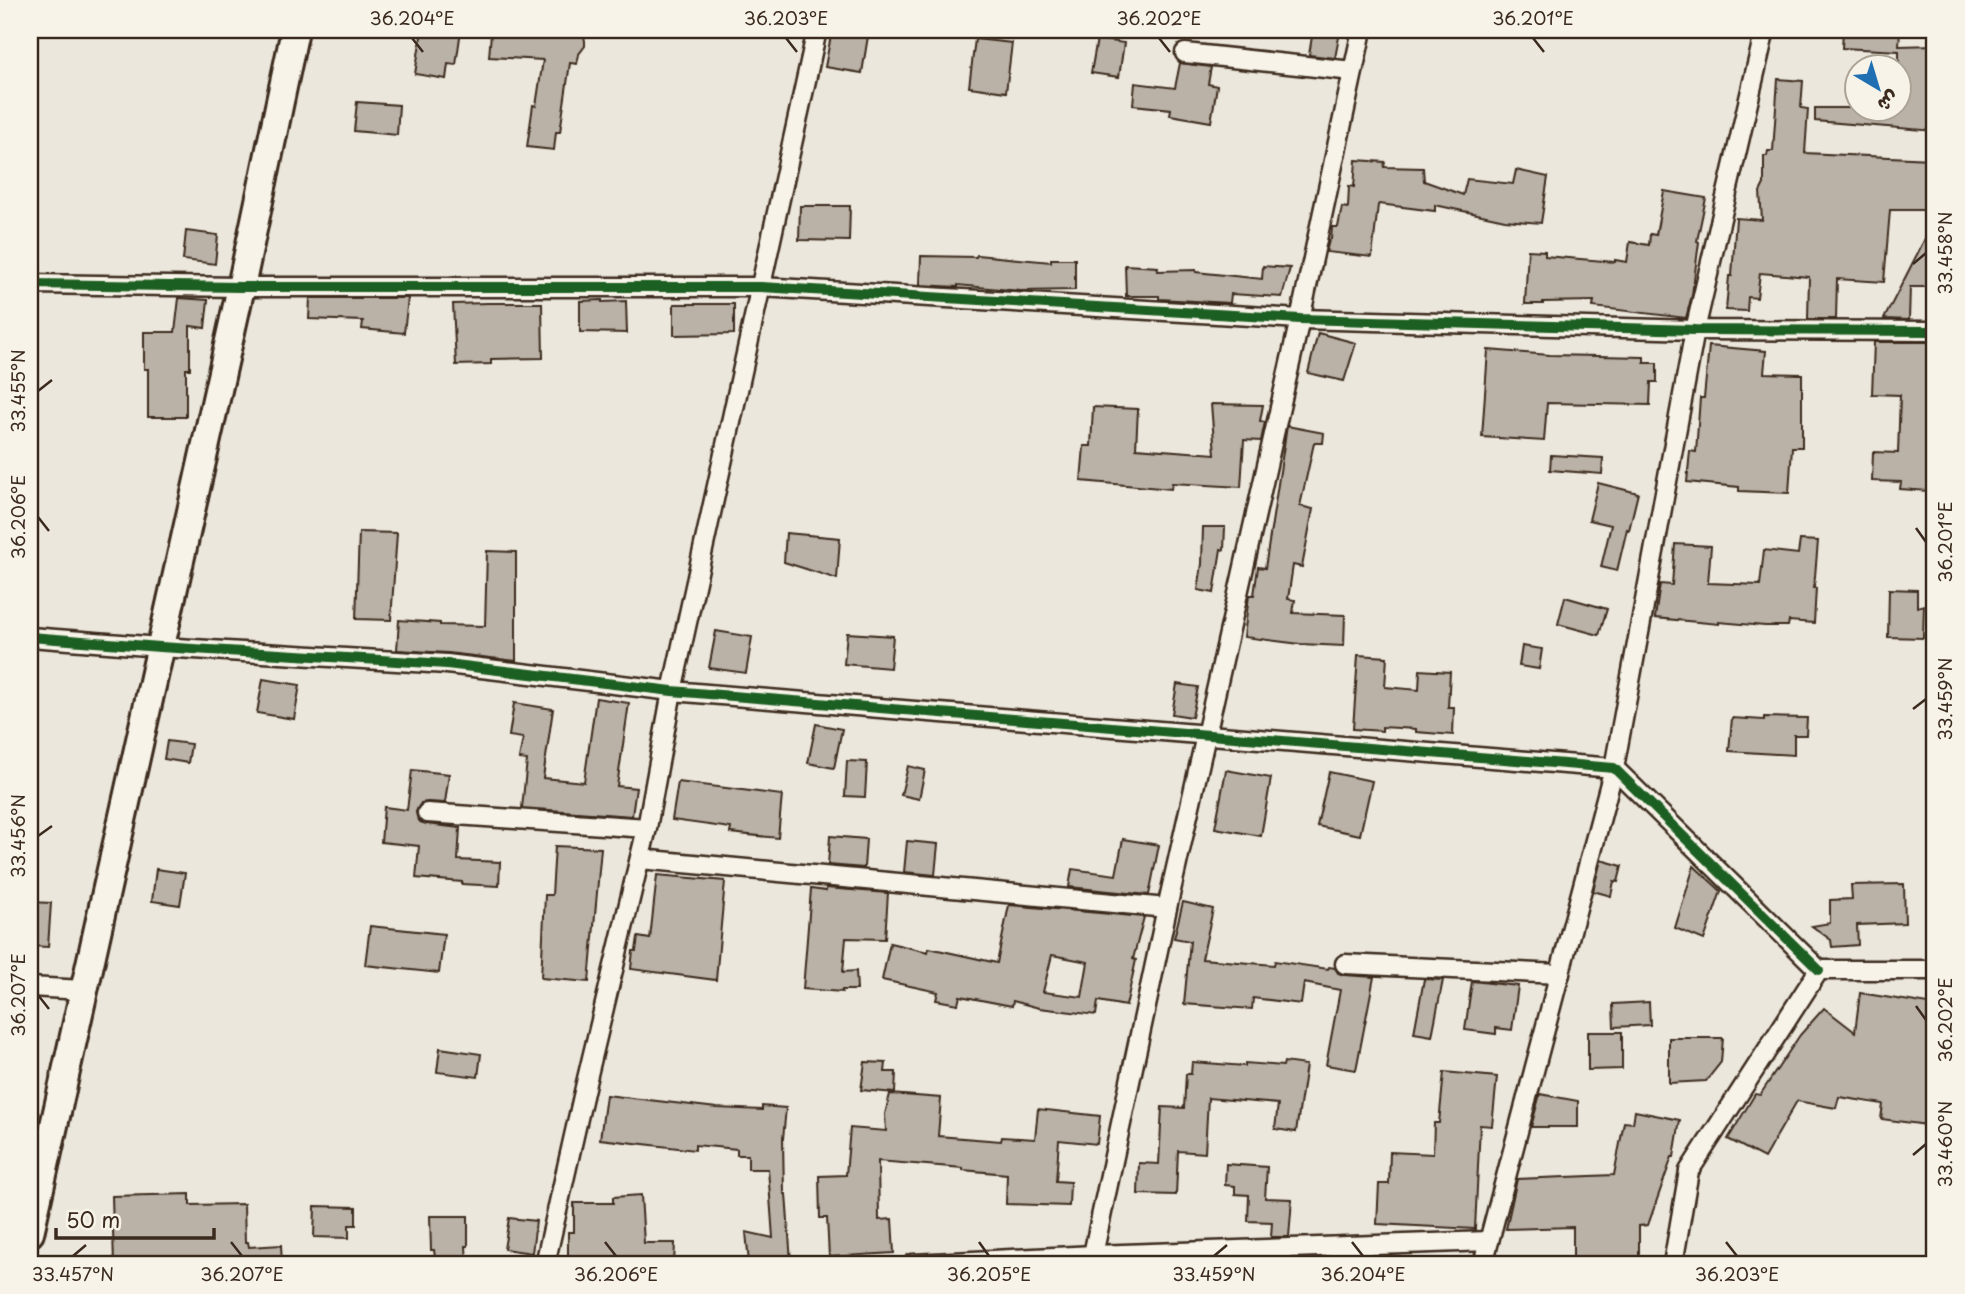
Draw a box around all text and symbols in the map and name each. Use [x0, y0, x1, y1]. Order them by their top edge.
text: 36.204°E [370, 4, 454, 31]
text: 36.203°E [744, 4, 828, 31]
text: 36.202°E [1116, 4, 1202, 31]
text: 36.201°E [1492, 4, 1574, 31]
north arrow [1842, 52, 1912, 122]
text: ش [1872, 85, 1906, 120]
text: 33.458°N [1931, 211, 1958, 295]
text: 33.455°N [4, 349, 31, 433]
text: 36.206°E [4, 475, 31, 559]
text: 36.201°E [1931, 501, 1958, 583]
text: 33.459°N [1931, 657, 1958, 741]
text: 33.456°N [4, 794, 31, 878]
text: 36.207°E [4, 953, 31, 1037]
text: 36.202°E [1931, 977, 1958, 1063]
text: 33.460°N [1931, 1101, 1958, 1187]
scale bar [56, 1196, 214, 1240]
text: 50 m [66, 1203, 120, 1235]
text: 33.457°N [32, 1260, 114, 1287]
text: 36.207°E [200, 1260, 284, 1287]
text: 36.206°E [574, 1260, 658, 1287]
text: 36.205°E [947, 1260, 1031, 1287]
text: 33.459°N [1172, 1260, 1256, 1287]
text: 36.204°E [1321, 1260, 1405, 1287]
text: 36.203°E [1695, 1260, 1779, 1287]

